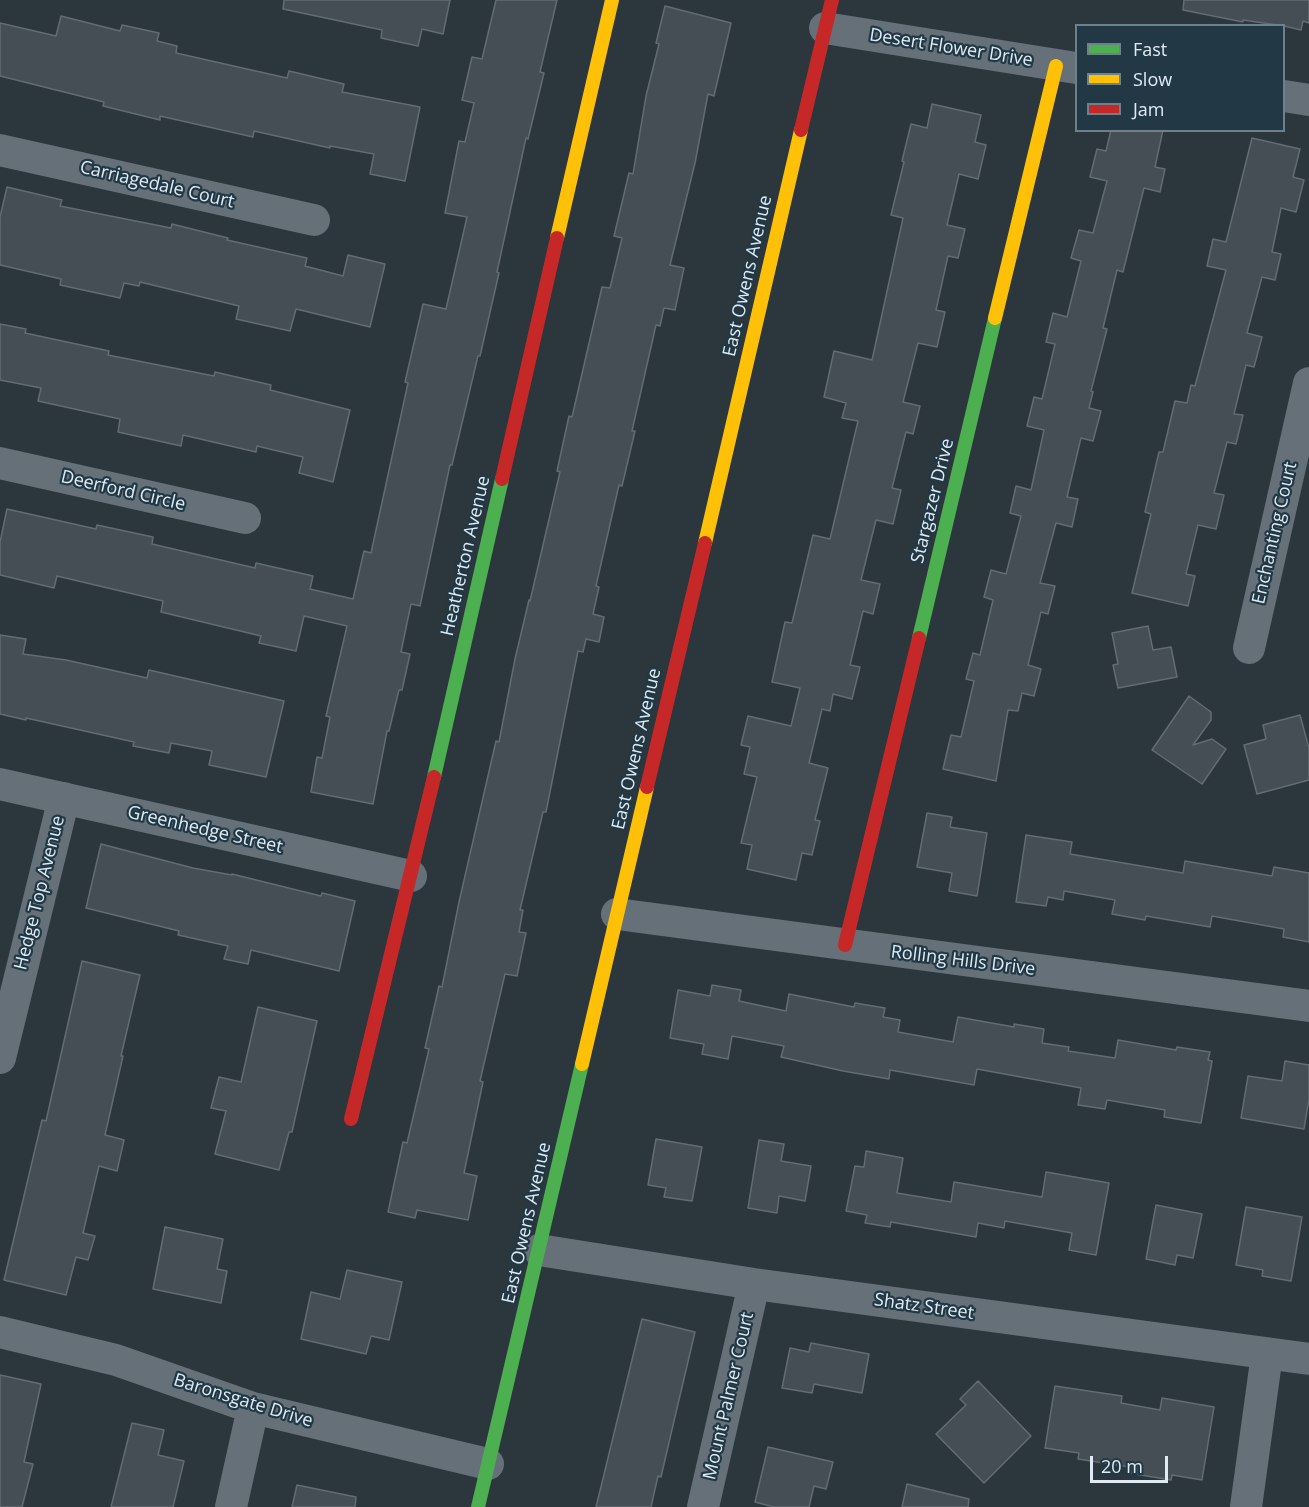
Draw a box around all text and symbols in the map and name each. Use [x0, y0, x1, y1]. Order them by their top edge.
street label: Desert Flower Drive [868, 24, 1034, 72]
legend [1075, 24, 1285, 132]
text: Fast [1133, 37, 1167, 61]
text: Slow [1133, 67, 1172, 91]
text: Jam [1133, 97, 1165, 121]
street label: Carriagedale Court [78, 157, 236, 213]
street label: East Owens Avenue [719, 193, 777, 359]
street label: Stargazer Drive [907, 436, 959, 566]
street label: Enchanting Court [1248, 460, 1302, 606]
street label: Deerford Circle [59, 466, 187, 516]
street label: Heatherton Avenue [437, 474, 495, 638]
street label: East Owens Avenue [608, 666, 666, 832]
street label: Greenhedge Street [125, 802, 285, 858]
street label: Hedge Top Avenue [10, 814, 70, 972]
street label: Rolling Hills Drive [890, 941, 1036, 981]
street label: East Owens Avenue [498, 1140, 556, 1306]
street label: Shatz Street [873, 1289, 975, 1325]
street label: Mount Palmer Court [699, 1310, 759, 1482]
street label: Baronsgate Drive [171, 1370, 315, 1432]
scale bar [1093, 1444, 1171, 1482]
text: 20 m [1101, 1454, 1143, 1478]

